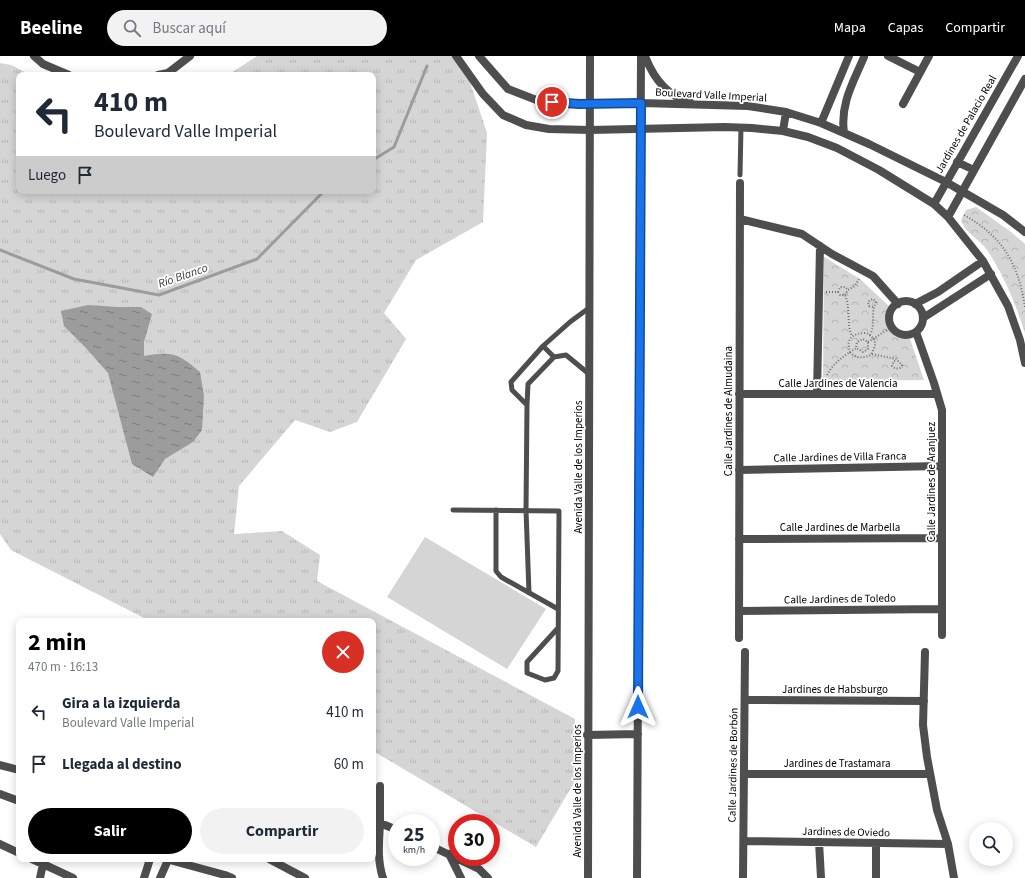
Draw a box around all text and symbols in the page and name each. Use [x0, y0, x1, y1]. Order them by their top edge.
search box [107, 10, 387, 46]
text: Beeline [20, 15, 83, 42]
icon: search [121, 17, 143, 39]
text: Buscar aquí [153, 18, 226, 39]
text: Mapa [834, 18, 866, 38]
text: Capas [888, 18, 923, 38]
text: Compartir [945, 18, 1005, 38]
street label: Jardines de Palacio Real [932, 72, 1000, 176]
text: 410 m [94, 82, 168, 122]
pin [535, 85, 569, 119]
street label: Boulevard Valle Imperial [655, 85, 767, 105]
icon: left [28, 88, 80, 140]
icon: arrive [541, 91, 563, 113]
text: Boulevard Valle Imperial [94, 119, 277, 144]
icon: arrive [74, 164, 96, 186]
text: Luego [28, 165, 66, 186]
water label: Río Blanco [156, 260, 210, 292]
street label: Calle Jardines de Almudaina [721, 346, 736, 476]
street label: Calle Jardines de Valencia [779, 376, 897, 391]
street label: Avenida Valle de los Imperios [571, 400, 586, 534]
street label: Calle Jardines de Aranjuez [924, 421, 939, 542]
street label: Calle Jardines de Villa Franca [773, 448, 907, 466]
street label: Calle Jardines de Marbella [780, 520, 900, 535]
street label: Calle Jardines de Toledo [784, 591, 896, 607]
text: 2 min [28, 625, 86, 660]
button: close [322, 631, 364, 673]
text: 470 m · 16:13 [28, 658, 98, 676]
street label: Jardines de Habsburgo [782, 682, 888, 697]
position arrow [617, 686, 659, 728]
text: Gira a la izquierda [62, 693, 181, 714]
icon: left [28, 701, 50, 723]
text: 410 m [326, 702, 364, 723]
street label: Calle Jardines de Borbón [724, 707, 742, 823]
text: Boulevard Valle Imperial [62, 714, 194, 732]
street label: Avenida Valle de los Imperios [570, 724, 585, 858]
icon: arrive [28, 753, 50, 775]
text: Llegada al destino [62, 754, 182, 775]
text: 60 m [334, 754, 364, 775]
street label: Jardines de Trastamara [783, 756, 891, 771]
button: Salir [28, 808, 192, 854]
button: Compartir [200, 808, 364, 854]
speed limit sign: 30 [448, 814, 500, 866]
text: 25 [403, 821, 425, 849]
map controls [969, 822, 1013, 866]
button: search [969, 822, 1013, 866]
street label: Jardines de Oviedo [802, 824, 890, 840]
text: km/h [403, 843, 425, 857]

